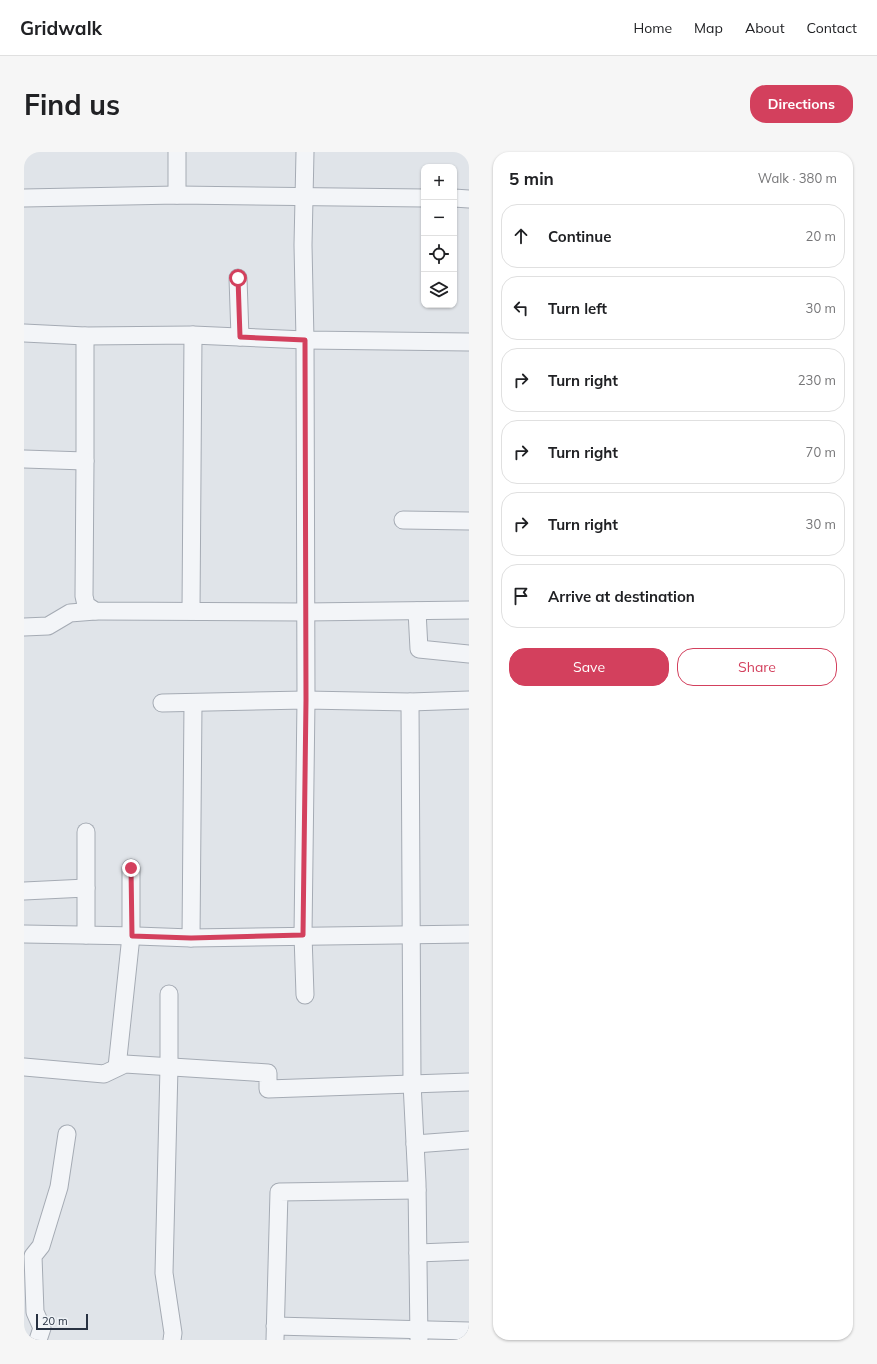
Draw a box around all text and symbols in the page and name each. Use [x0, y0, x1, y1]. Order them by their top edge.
text: Gridwalk [20, 16, 102, 40]
text: Home [633, 19, 672, 37]
text: Map [694, 19, 723, 37]
text: About [745, 19, 785, 37]
text: Contact [807, 19, 857, 37]
button: Directions [750, 85, 853, 123]
text: Find us [24, 87, 120, 122]
map controls [421, 164, 457, 308]
button: + [421, 164, 457, 200]
text: 5 min [509, 168, 554, 189]
text: Walk · 380 m [758, 170, 837, 186]
button: − [421, 200, 457, 236]
icon: ahead [510, 225, 532, 247]
text: Continue [548, 227, 611, 246]
text: 20 m [806, 228, 836, 244]
button: locate [421, 236, 457, 272]
route start [229, 269, 247, 287]
button: layers [421, 272, 457, 308]
icon: left [510, 297, 532, 319]
text: Turn left [548, 299, 607, 318]
text: 30 m [806, 300, 836, 316]
icon: right [510, 369, 532, 391]
text: Turn right [548, 371, 618, 390]
text: 230 m [798, 372, 836, 388]
icon: right [510, 441, 532, 463]
text: Turn right [548, 443, 618, 462]
text: 70 m [806, 444, 836, 460]
icon: right [510, 513, 532, 535]
text: Turn right [548, 515, 618, 534]
text: 30 m [806, 516, 836, 532]
icon: arrive [510, 585, 532, 607]
text: Arrive at destination [548, 587, 695, 606]
button: Save [509, 648, 669, 686]
button: Share [677, 648, 837, 686]
route end [122, 859, 140, 877]
scale bar [36, 1312, 88, 1331]
text: 20 m [42, 1314, 68, 1328]

